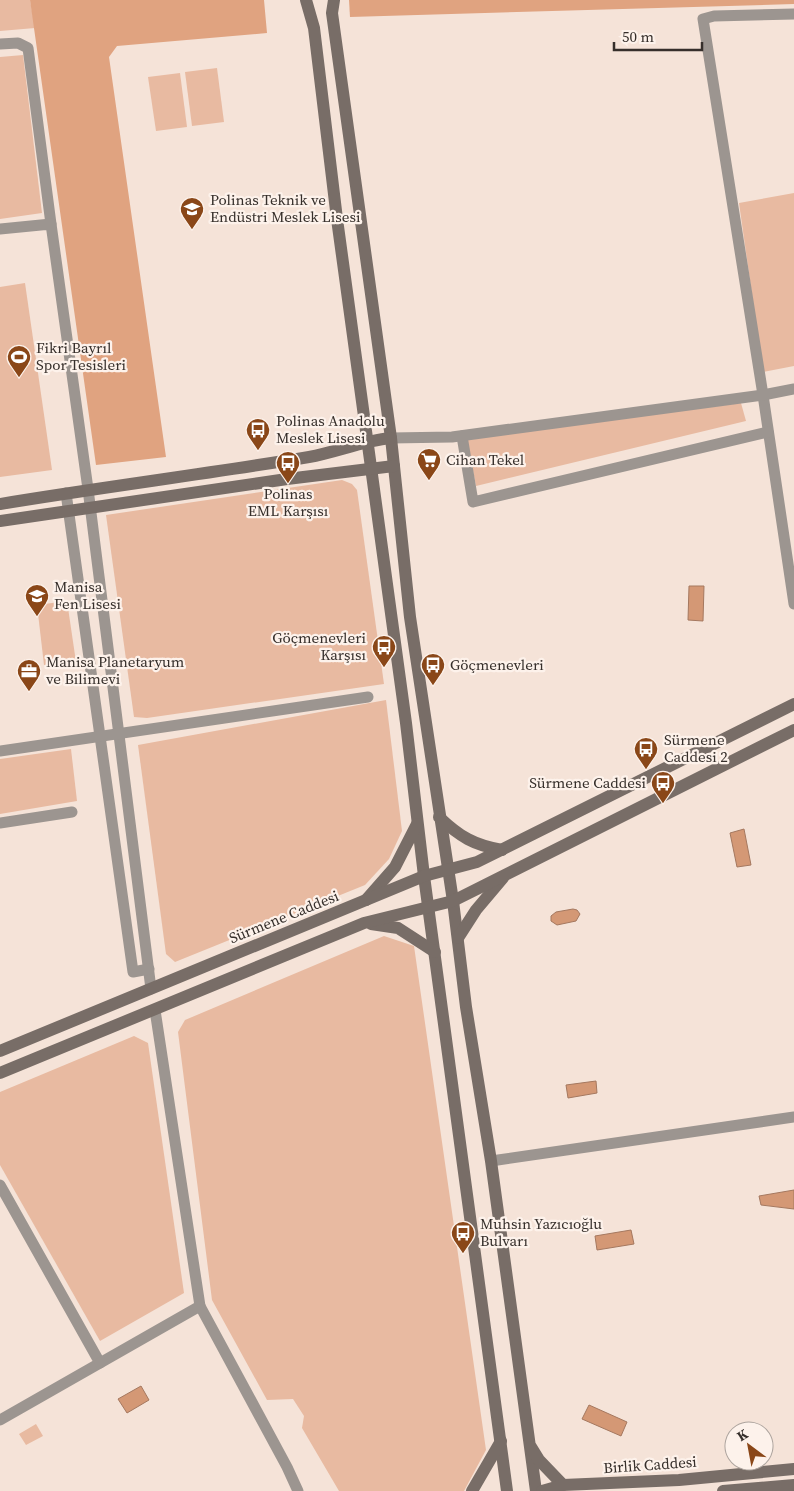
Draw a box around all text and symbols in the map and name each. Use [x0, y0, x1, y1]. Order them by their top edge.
scale bar [614, 20, 702, 52]
text: 50 m [622, 26, 654, 47]
place label: Polinas Teknik ve Endüstri Meslek Lisesi [210, 189, 360, 227]
school or university icon: Polinas Teknik ve Endüstri Meslek Lisesi [179, 196, 205, 230]
place label: Fikri Bayrıl Spor Tesisleri [36, 337, 126, 375]
sports icon: Fikri Bayrıl Spor Tesisleri [6, 344, 32, 378]
place label: Polinas Anadolu Meslek Lisesi [276, 410, 385, 448]
bus stop icon: Polinas Anadolu Meslek Lisesi [245, 417, 271, 451]
supermarket icon: Cihan Tekel [416, 447, 442, 481]
place label: Cihan Tekel [446, 449, 525, 470]
bus stop icon: Polinas EML Karşısı [275, 450, 301, 484]
place label: Polinas EML Karşısı [248, 483, 328, 521]
place label: Manisa Fen Lisesi [54, 576, 121, 614]
school or university icon: Manisa Fen Lisesi [24, 583, 50, 617]
place label: Göçmenevleri Karşısı [272, 627, 366, 665]
bus stop icon: Göçmenevleri Karşısı [371, 634, 397, 668]
place label: Manisa Planetaryum ve Bilimevi [46, 651, 185, 689]
bus stop icon: Göçmenevleri [420, 652, 446, 686]
place label: Göçmenevleri [450, 654, 544, 675]
office icon: Manisa Planetaryum ve Bilimevi [16, 658, 42, 692]
place label: Sürmene Caddesi 2 [664, 729, 728, 767]
bus stop icon: Sürmene Caddesi 2 [633, 736, 659, 770]
bus stop icon: Sürmene Caddesi [650, 770, 676, 804]
place label: Sürmene Caddesi [529, 772, 646, 793]
street label: Sürmene Caddesi [226, 885, 342, 948]
place label: Muhsin Yazıcıoğlu Bulvarı [480, 1213, 602, 1251]
bus stop icon: Muhsin Yazıcıoğlu Bulvarı [450, 1220, 476, 1254]
north arrow [724, 1421, 774, 1471]
text: K [733, 1424, 752, 1446]
street label: Birlik Caddesi [603, 1451, 697, 1478]

